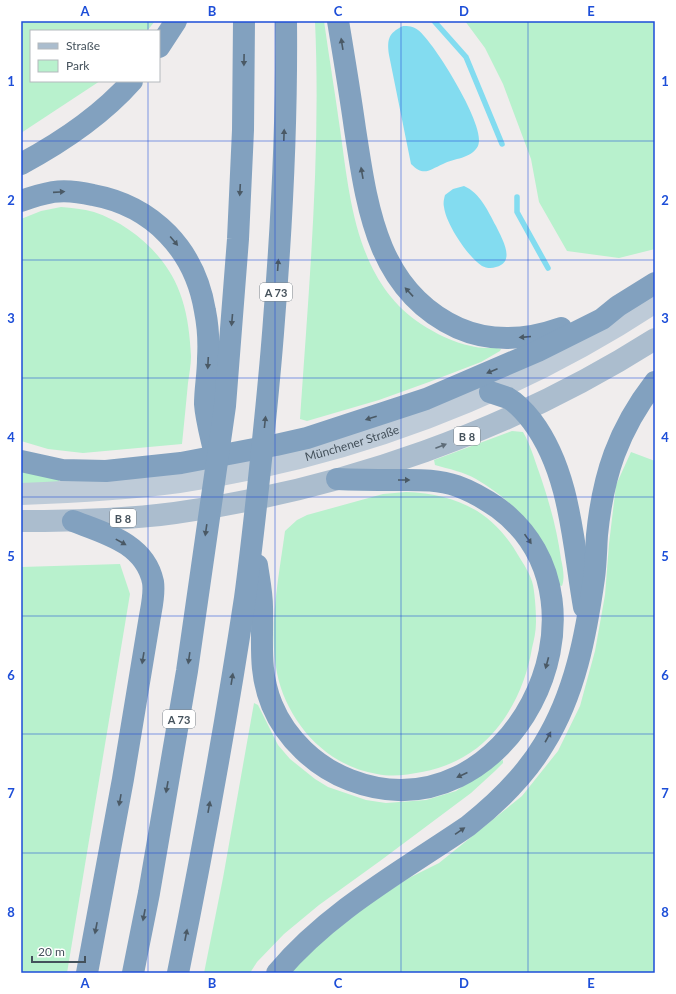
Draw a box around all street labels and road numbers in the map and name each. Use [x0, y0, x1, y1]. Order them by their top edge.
road number: A 73 [260, 283, 292, 301]
street label: Münchener Straße [303, 421, 401, 464]
road number: B 8 [454, 427, 480, 445]
road number: B 8 [110, 509, 136, 527]
road number: A 73 [163, 710, 195, 728]

